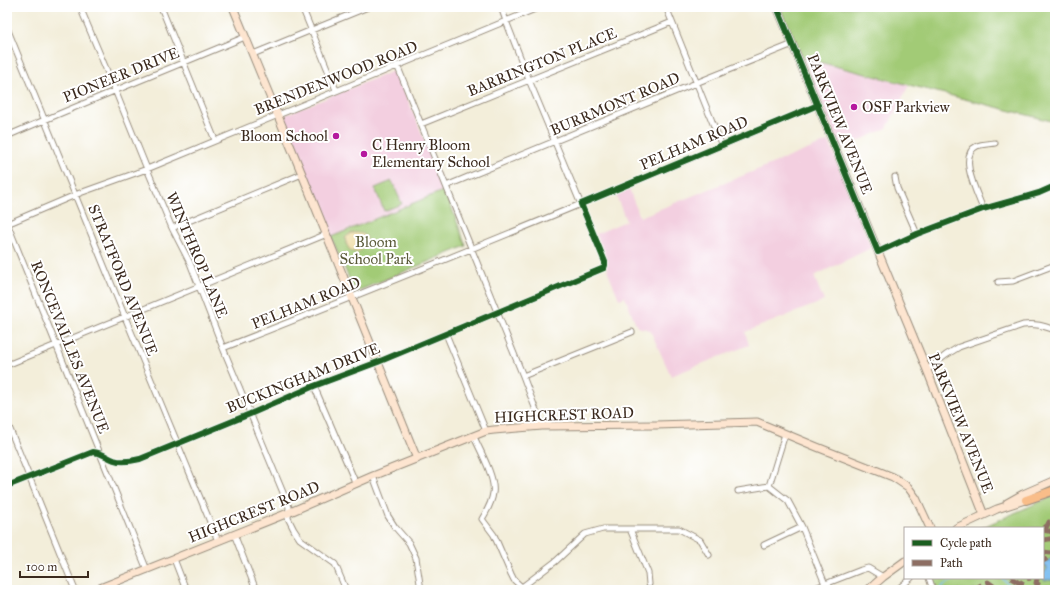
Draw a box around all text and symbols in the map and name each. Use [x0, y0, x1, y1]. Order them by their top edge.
street label: BARRINGTON PLACE [465, 24, 619, 100]
street label: BRENDENWOOD ROAD [252, 37, 420, 119]
street label: PIONEER DRIVE [60, 43, 182, 107]
street label: PARKVIEW AVENUE [804, 51, 876, 197]
street label: BURRMONT ROAD [548, 69, 683, 139]
place label: OSF Parkview [862, 98, 950, 116]
marker: OSF Parkview [849, 102, 859, 112]
street label: PELHAM ROAD [637, 112, 751, 174]
place label: Bloom School [240, 127, 329, 145]
marker: Bloom School [331, 131, 341, 141]
place label: C Henry Bloom Elementary School [372, 136, 491, 171]
marker: C Henry Bloom Elementary School [359, 149, 369, 159]
street label: WINTHROP LANE [162, 189, 232, 321]
street label: STRATFORD AVENUE [84, 202, 162, 359]
park label: Bloom School Park [340, 233, 412, 268]
street label: RONCEVALLES AVENUE [27, 258, 113, 436]
street label: PELHAM ROAD [249, 273, 363, 333]
street label: BUCKINGHAM DRIVE [224, 339, 383, 417]
street label: PARKVIEW AVENUE [925, 350, 997, 496]
street label: HIGHCREST ROAD [494, 404, 634, 426]
street label: HIGHCREST ROAD [186, 477, 322, 547]
legend [904, 527, 1044, 579]
text: Cycle path [940, 536, 992, 550]
scale bar [20, 553, 88, 579]
text: Path [940, 556, 963, 570]
text: 100 m [26, 560, 57, 574]

